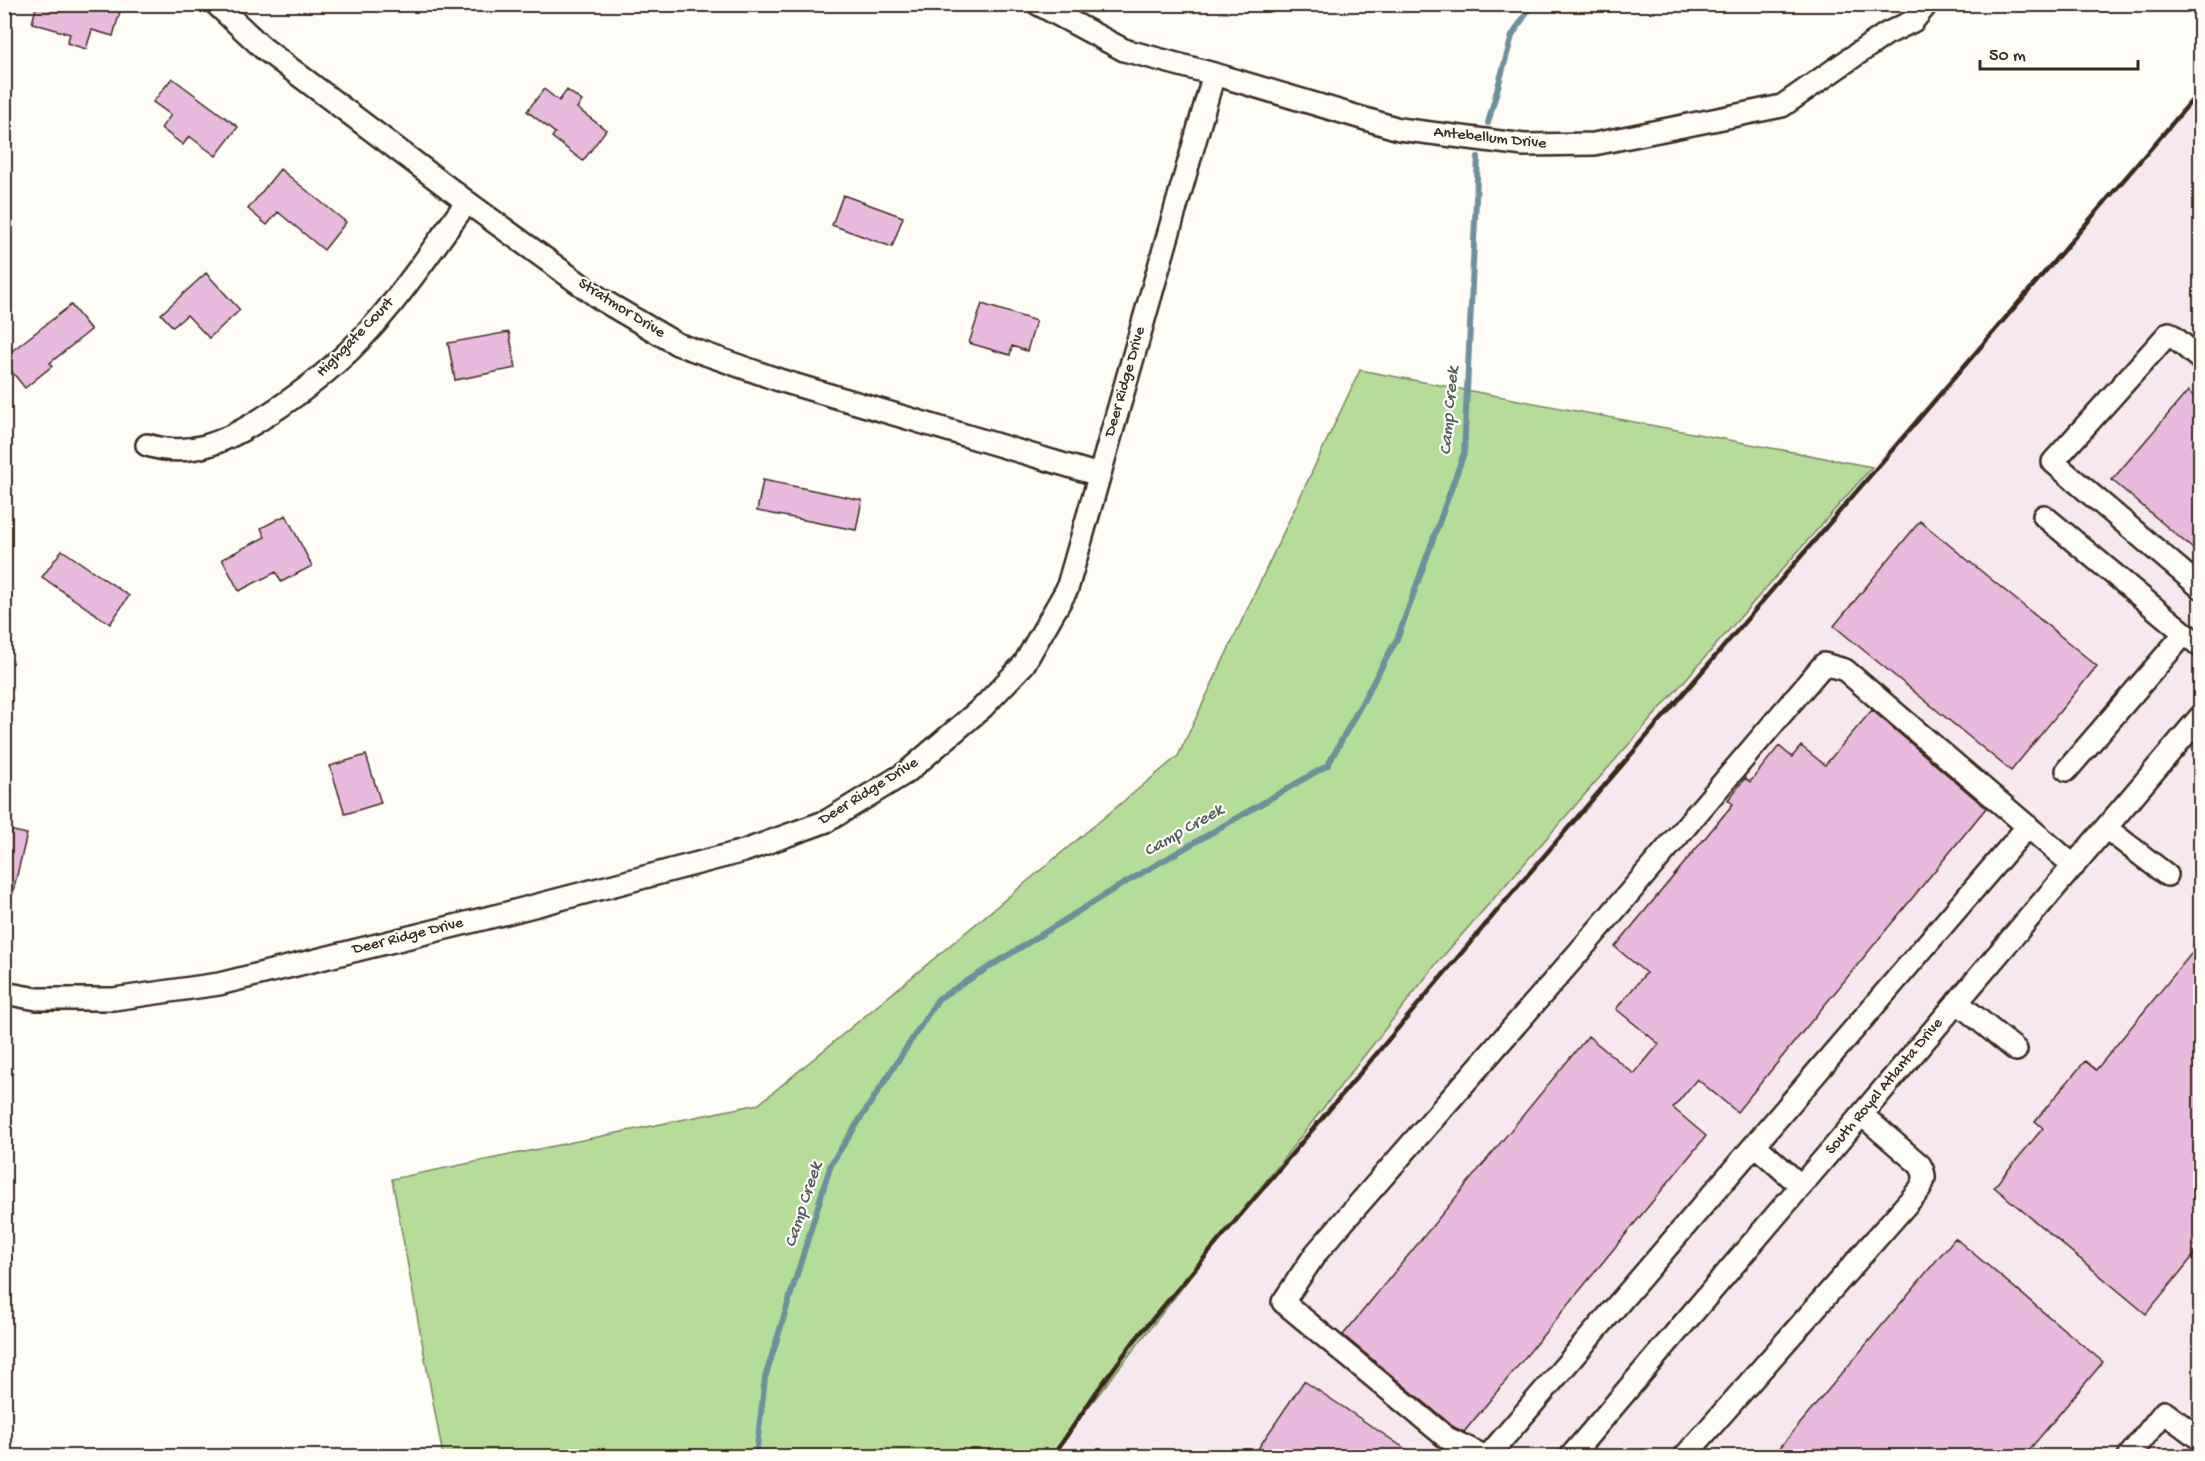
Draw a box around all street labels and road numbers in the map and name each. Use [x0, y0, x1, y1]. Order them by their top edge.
street label: Antebellum Drive [1433, 124, 1548, 154]
street label: Stratmor Drive [574, 275, 669, 344]
street label: Highgate Court [313, 293, 400, 382]
street label: Deer Ridge Drive [1101, 324, 1151, 440]
street label: Deer Ridge Drive [815, 753, 923, 831]
street label: Deer Ridge Drive [350, 914, 466, 960]
street label: South Royal Atlanta Drive [1822, 1014, 1948, 1159]

